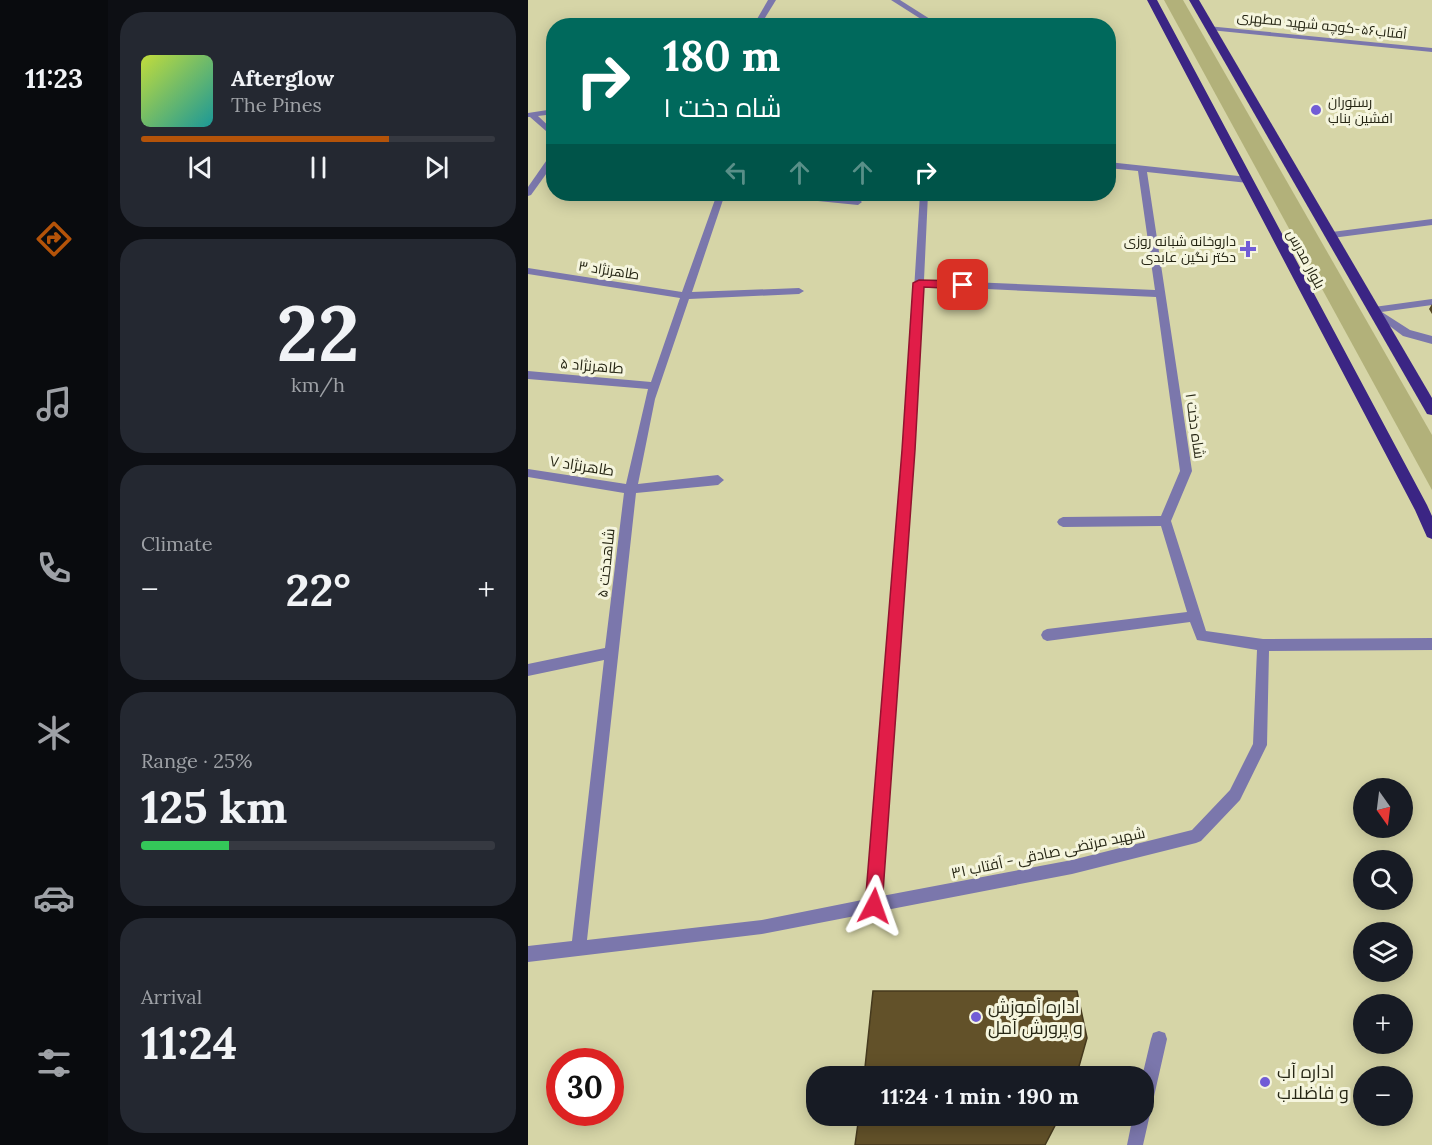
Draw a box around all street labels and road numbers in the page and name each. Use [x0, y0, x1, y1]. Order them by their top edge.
street label: آفتاب۵۶-كوچه شهيد مطهری [1236, 7, 1408, 44]
street label: بلوار مدرس [1283, 226, 1329, 292]
street label: طاهرنژاد ۳ [577, 256, 641, 284]
street label: طاهرنژاد ۵ [559, 353, 625, 378]
street label: شاه دخت ۱ [1181, 392, 1209, 460]
street label: طاهرنژاد ۷ [548, 451, 616, 480]
street label: شاهدخت ۵ [592, 527, 619, 599]
street label: شهید مرتضی صادقی - آفتاب ۳۱ [949, 823, 1147, 883]

